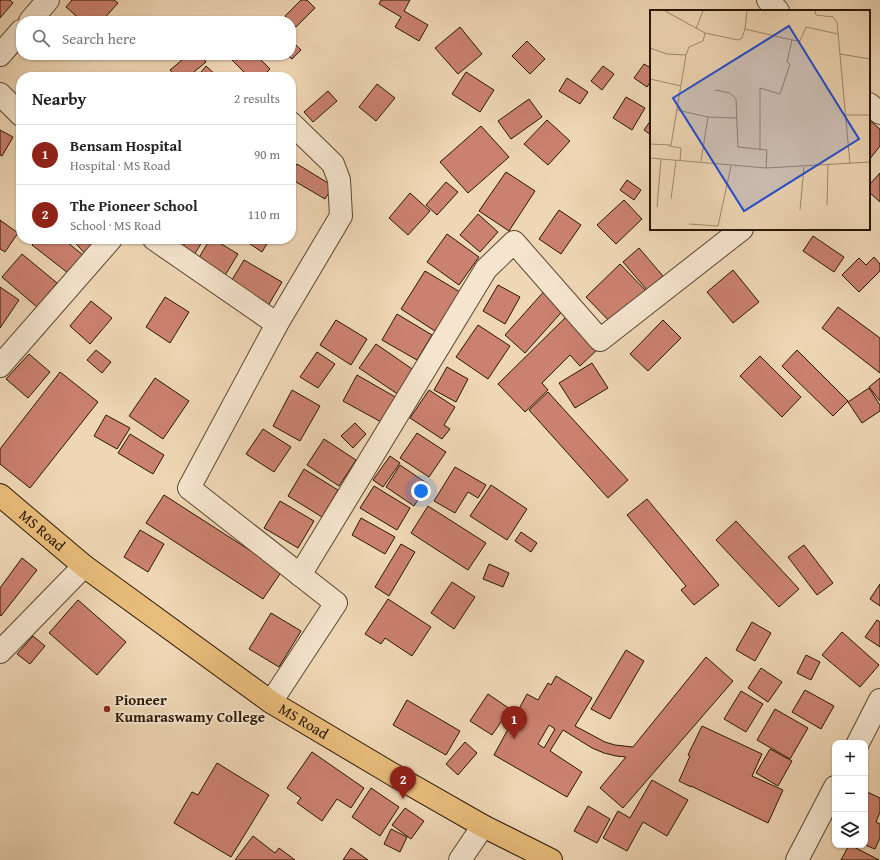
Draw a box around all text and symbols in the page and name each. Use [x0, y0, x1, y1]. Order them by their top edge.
inset map [650, 10, 870, 230]
search box [16, 16, 296, 60]
icon: search [30, 27, 52, 49]
text: Search here [62, 28, 136, 49]
text: Nearby [32, 86, 86, 111]
text: 2 results [234, 89, 280, 108]
text: Bensam Hospital [70, 135, 182, 156]
text: 1 [42, 145, 48, 164]
text: 90 m [254, 145, 280, 164]
text: Hospital · MS Road [70, 156, 170, 175]
text: The Pioneer School [70, 195, 198, 216]
text: 2 [42, 205, 48, 224]
text: 110 m [248, 205, 280, 224]
text: School · MS Road [70, 216, 161, 235]
your location [411, 481, 431, 501]
street label: MS Road [15, 505, 70, 556]
place label: Pioneer Kumaraswamy College [115, 689, 265, 727]
street label: MS Road [275, 698, 332, 744]
marker: Pioneer Kumaraswamy College [102, 704, 112, 714]
pin: 1 [501, 706, 527, 739]
map controls [832, 740, 868, 848]
button: + [832, 740, 868, 776]
pin: 2 [390, 766, 416, 799]
button: − [832, 776, 868, 812]
button: layers [832, 812, 868, 848]

